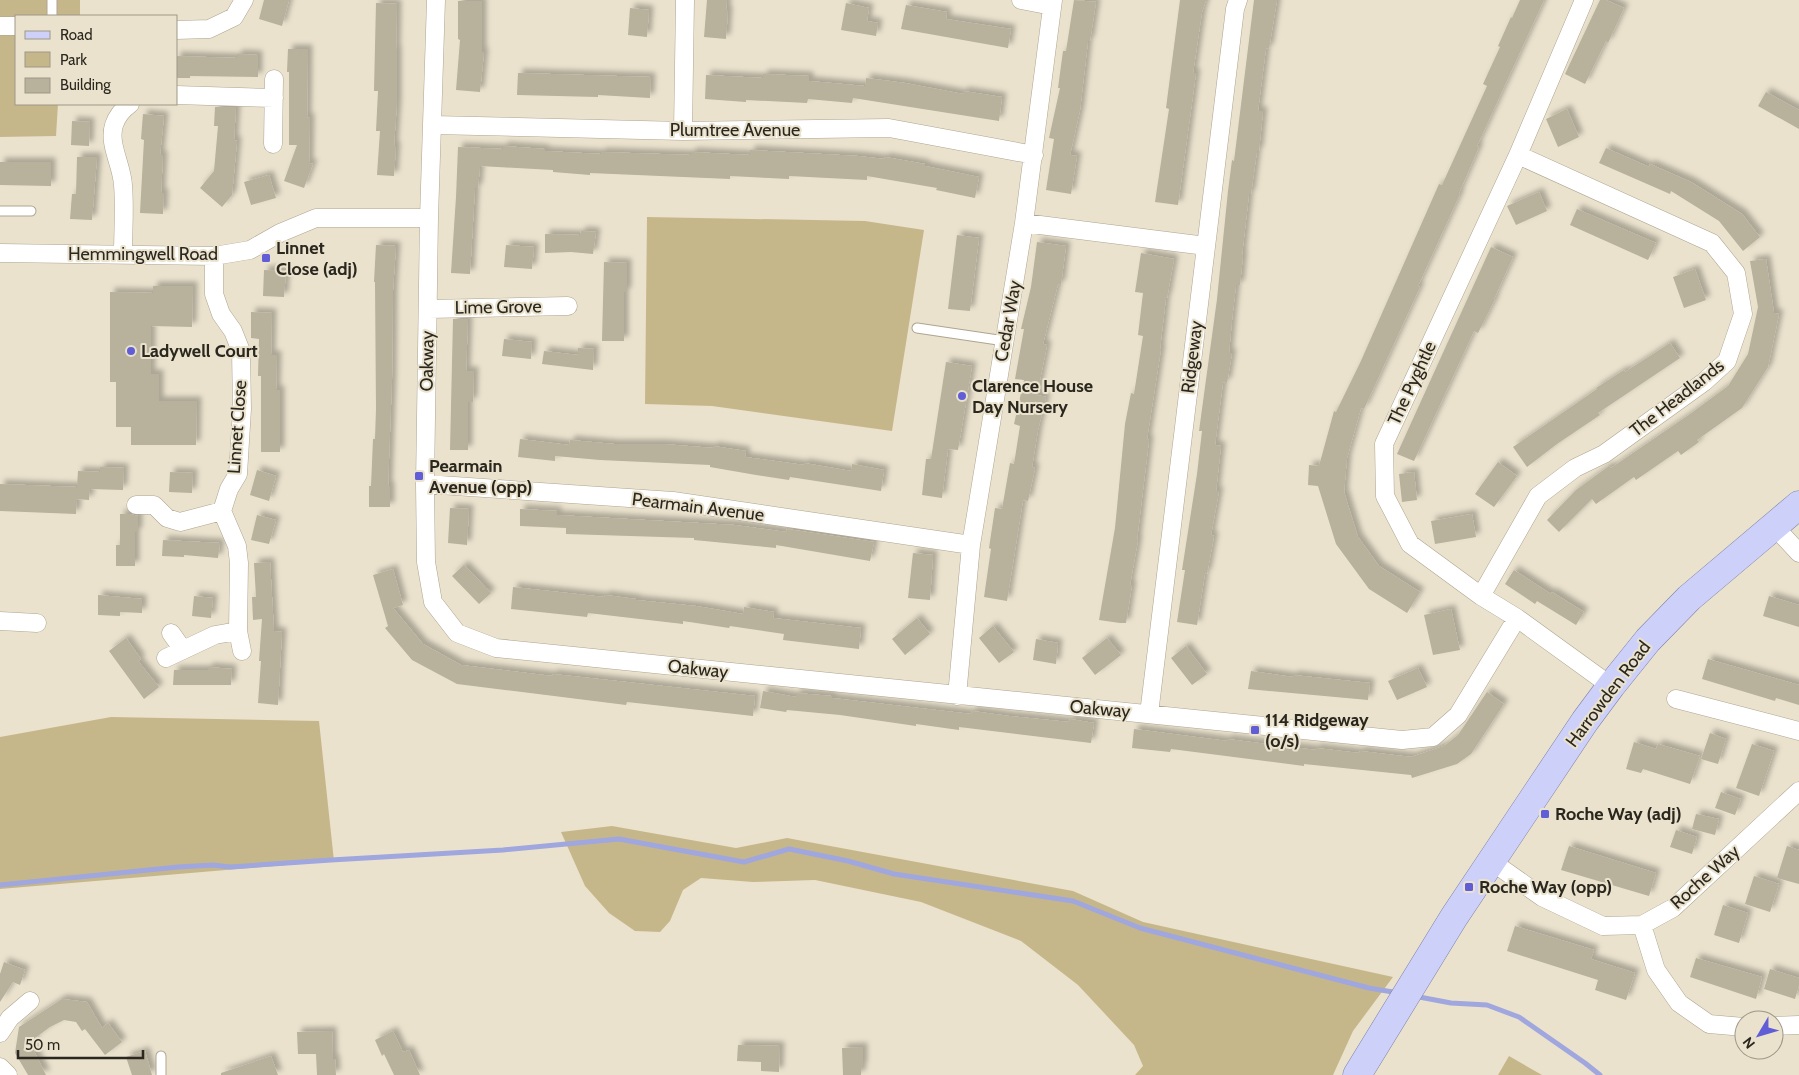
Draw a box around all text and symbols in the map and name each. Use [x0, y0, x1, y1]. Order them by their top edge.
legend [15, 15, 178, 105]
text: Road [60, 26, 93, 44]
text: Park [60, 51, 87, 69]
text: Building [60, 76, 111, 94]
street label: Plumtree Avenue [670, 119, 800, 141]
place label: Linnet Close (adj) [276, 237, 358, 280]
street label: Hemmingwell Road [68, 243, 218, 265]
marker: Linnet Close (adj) [260, 252, 272, 264]
street label: Cedar Way [990, 279, 1026, 363]
street label: Lime Grove [454, 295, 542, 319]
street label: Ridgeway [1177, 319, 1207, 395]
street label: Oakway [415, 330, 439, 392]
street label: The Pyghtle [1383, 338, 1441, 428]
place label: Ladywell Court [141, 340, 258, 362]
marker: Ladywell Court [125, 345, 137, 357]
street label: The Headlands [1626, 354, 1728, 442]
place label: Clarence House Day Nursery [972, 375, 1093, 418]
street label: Linnet Close [223, 379, 251, 475]
marker: Clarence House Day Nursery [956, 390, 968, 402]
place label: Pearmain Avenue (opp) [429, 455, 532, 498]
marker: Pearmain Avenue (opp) [413, 470, 425, 482]
street label: Pearmain Avenue [631, 488, 765, 526]
street label: Harrowden Road [1561, 636, 1655, 752]
street label: Oakway [667, 655, 729, 683]
street label: Oakway [1069, 695, 1131, 723]
place label: 114 Ridgeway (o/s) [1265, 709, 1369, 752]
marker: 114 Ridgeway (o/s) [1249, 724, 1261, 736]
place label: Roche Way (adj) [1555, 803, 1682, 825]
marker: Roche Way (adj) [1539, 808, 1551, 820]
street label: Roche Way [1666, 840, 1744, 914]
place label: Roche Way (opp) [1479, 876, 1612, 898]
marker: Roche Way (opp) [1463, 881, 1475, 893]
north arrow [1734, 1010, 1784, 1060]
scale bar [18, 1028, 142, 1060]
text: N [1739, 1034, 1759, 1052]
text: 50 m [25, 1036, 60, 1054]

